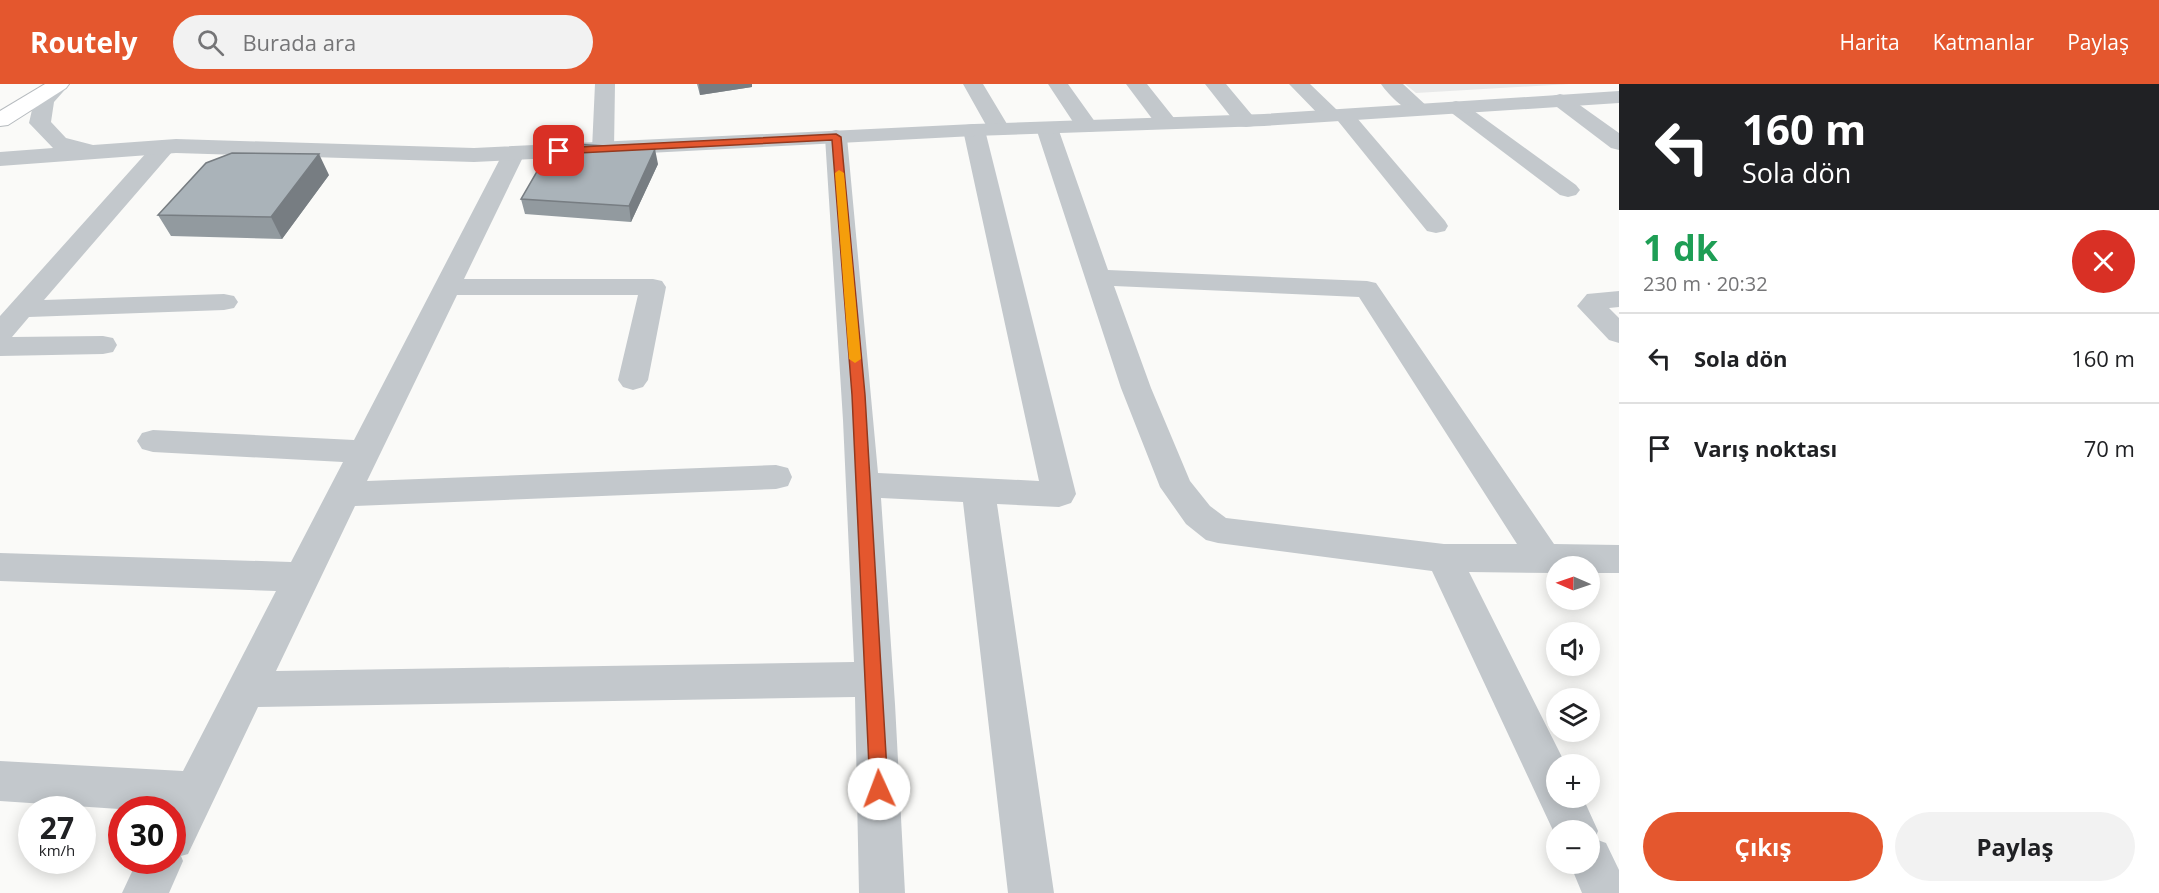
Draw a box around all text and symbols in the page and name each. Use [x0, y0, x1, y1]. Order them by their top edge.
search box [173, 15, 593, 69]
text: Routely [30, 23, 137, 61]
icon: search [194, 26, 227, 59]
text: Burada ara [242, 27, 356, 57]
text: Harita [1839, 28, 1900, 56]
text: Katmanlar [1933, 28, 2034, 56]
text: Paylaş [2067, 28, 2129, 56]
text: 160 m [1742, 100, 1866, 157]
icon: left [1643, 108, 1721, 186]
pin [533, 125, 584, 176]
icon: arrive [542, 134, 575, 167]
text: Sola dön [1742, 154, 1851, 191]
text: 1 dk [1643, 223, 1718, 272]
button: close [2072, 230, 2135, 293]
text: 230 m · 20:32 [1643, 270, 1768, 297]
icon: left [1643, 342, 1676, 375]
text: Sola dön [1694, 343, 1787, 373]
text: 160 m [2071, 343, 2135, 373]
icon: arrive [1643, 432, 1676, 465]
text: Varış noktası [1694, 433, 1837, 463]
text: 70 m [2084, 433, 2135, 463]
north arrow [1546, 556, 1600, 610]
map controls [1546, 556, 1600, 874]
button: sound [1546, 622, 1600, 676]
button: layers [1546, 688, 1600, 742]
button: + [1546, 754, 1600, 808]
position arrow [847, 757, 911, 821]
speed limit sign: 30 [108, 796, 186, 874]
text: 27 [40, 807, 74, 848]
button: Çıkış [1643, 812, 1883, 881]
button: Paylaş [1895, 812, 2135, 881]
button: − [1546, 820, 1600, 874]
text: km/h [39, 840, 75, 860]

